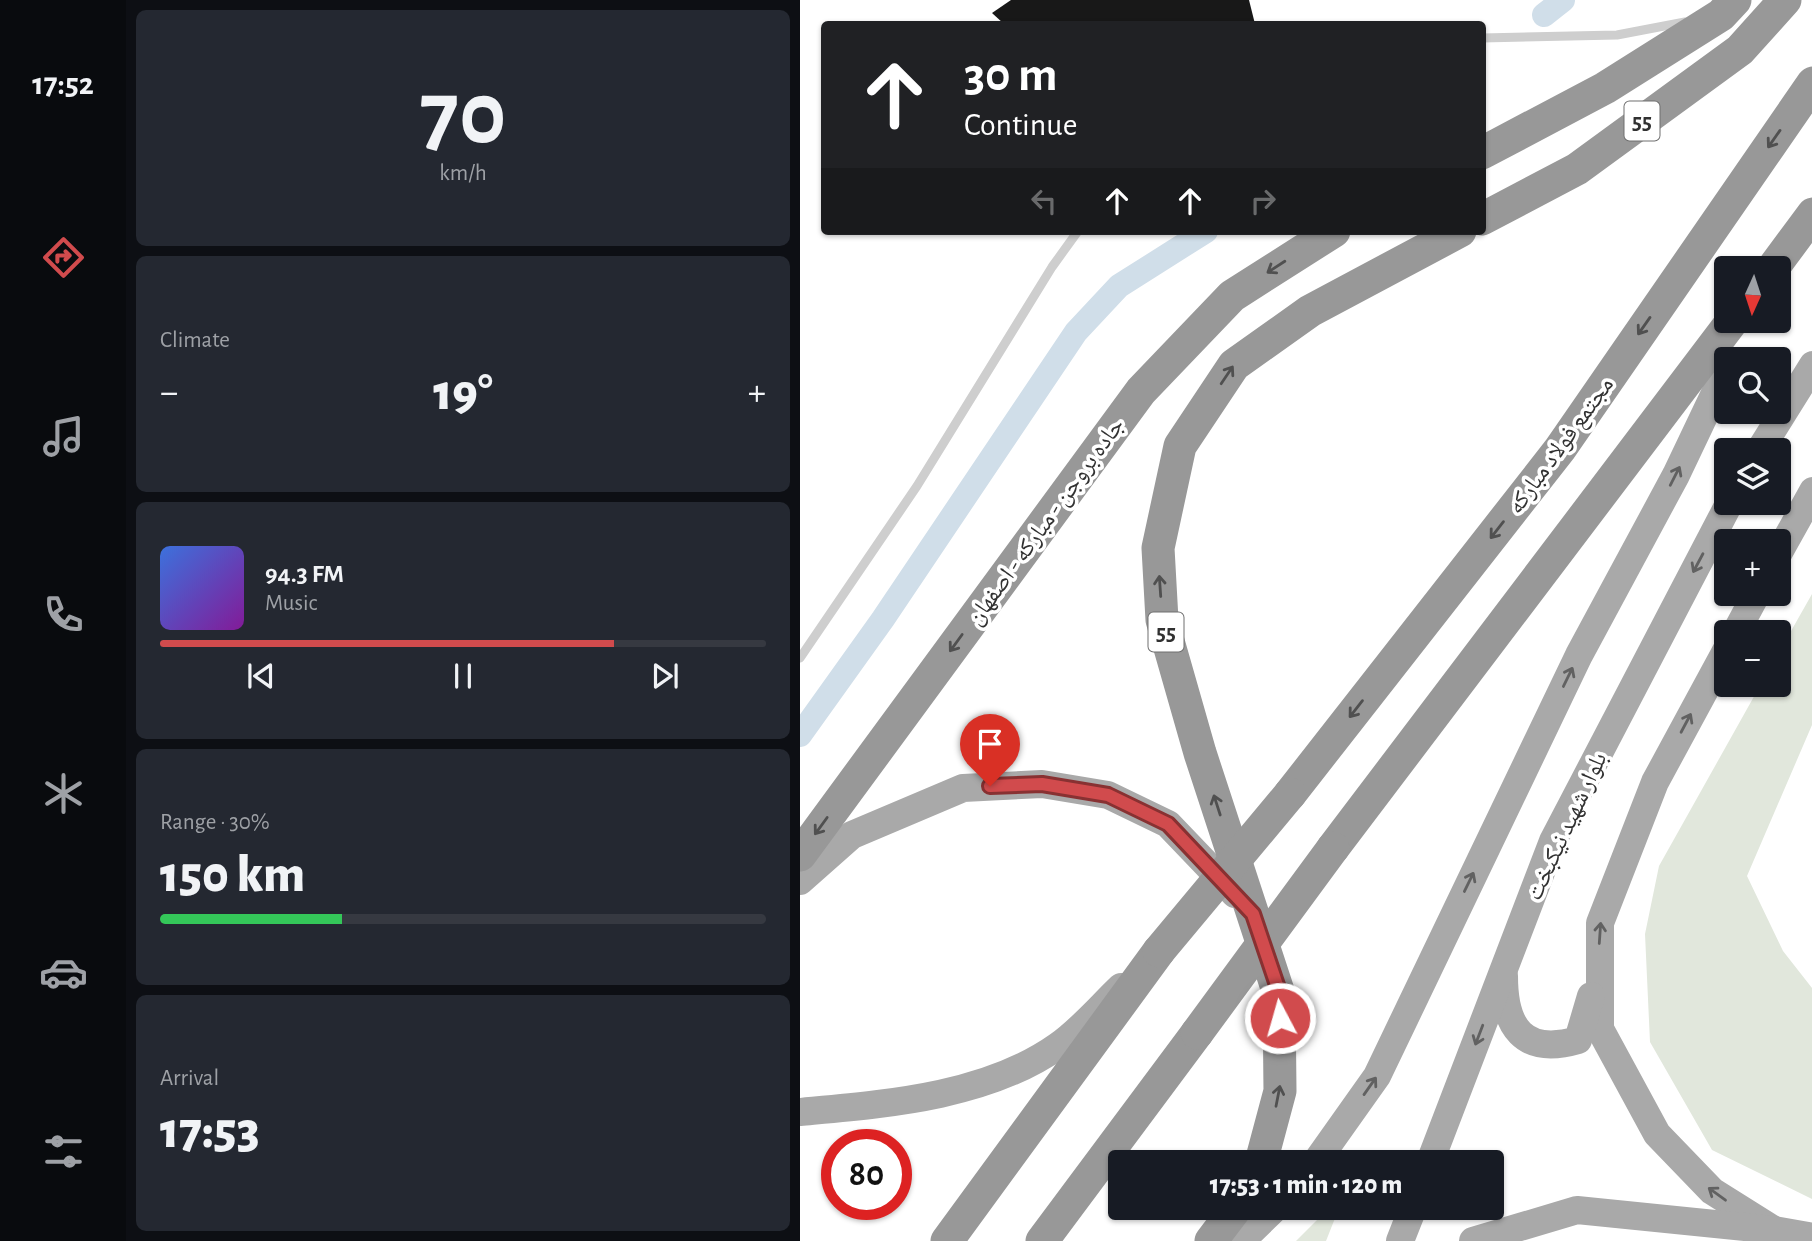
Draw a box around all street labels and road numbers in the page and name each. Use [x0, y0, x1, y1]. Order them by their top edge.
road number: 55 [1624, 102, 1660, 140]
street label: مجتمع فولاد مبارکه [1503, 373, 1620, 520]
street label: جاده بروجن - مبارکه - اصفهان [963, 414, 1130, 630]
road number: 55 [1148, 612, 1184, 652]
street label: بلوار شهید نیکبخت [1522, 749, 1612, 905]

